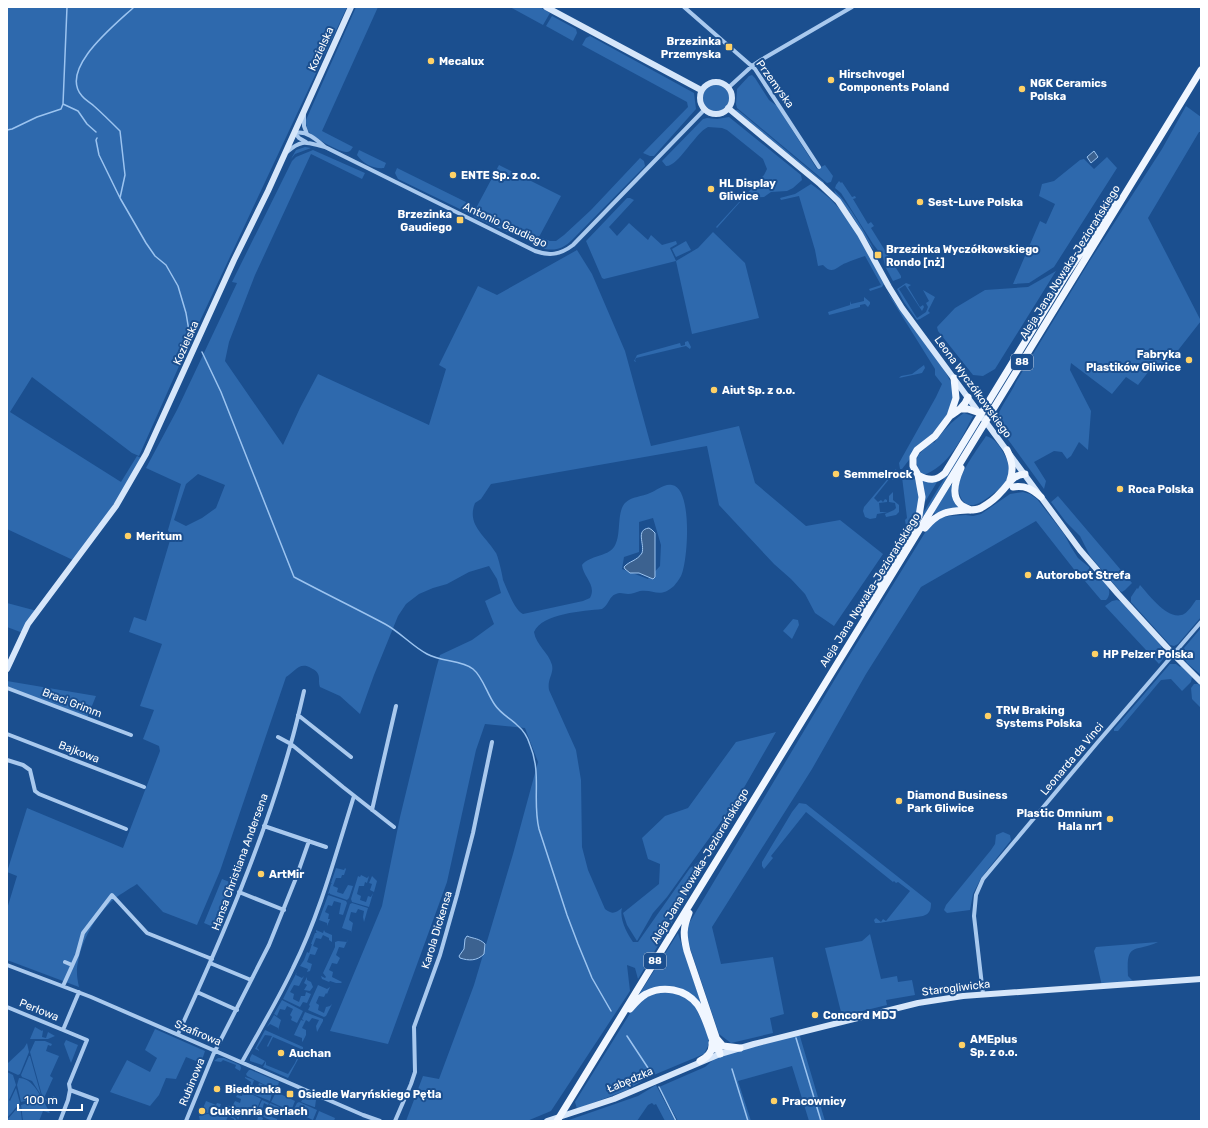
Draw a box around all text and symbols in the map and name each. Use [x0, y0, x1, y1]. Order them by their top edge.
street label: Kozielska [306, 25, 336, 73]
place label: Brzezinka Przemyska [661, 35, 721, 61]
marker: Brzezinka Przemyska [724, 42, 734, 52]
place label: Mecalux [439, 55, 485, 68]
marker: Mecalux [426, 56, 436, 66]
street label: Przemyska [753, 58, 797, 110]
place label: Hirschvogel Components Poland [839, 68, 949, 94]
marker: Hirschvogel Components Poland [826, 75, 836, 85]
place label: NGK Ceramics Polska [1030, 77, 1107, 103]
marker: NGK Ceramics Polska [1017, 84, 1027, 94]
place label: ENTE Sp. z o.o. [461, 169, 540, 182]
marker: ENTE Sp. z o.o. [448, 170, 458, 180]
place label: HL Display Gliwice [719, 177, 776, 203]
street label: Aleja Jana Nowaka-Jeziorańskiego [1017, 183, 1123, 341]
marker: HL Display Gliwice [706, 184, 716, 194]
place label: Sest-Luve Polska [928, 196, 1023, 209]
marker: Sest-Luve Polska [915, 197, 925, 207]
street label: Antonio Gaudiego [461, 200, 549, 250]
place label: Brzezinka Gaudiego [398, 208, 452, 234]
marker: Brzezinka Gaudiego [455, 215, 465, 225]
place label: Brzezinka Wyczółkowskiego Rondo [nż] [886, 243, 1039, 269]
marker: Brzezinka Wyczółkowskiego Rondo [nż] [873, 250, 883, 260]
street label: Kozielska [171, 319, 201, 367]
street label: Leona Wyczółkowskiego [932, 334, 1014, 440]
place label: Fabryka Plastików Gliwice [1086, 348, 1181, 374]
road number: 88 [1011, 354, 1033, 370]
marker: Fabryka Plastików Gliwice [1184, 355, 1194, 365]
place label: Aiut Sp. z o.o. [722, 384, 795, 397]
marker: Aiut Sp. z o.o. [709, 385, 719, 395]
place label: Semmelrock [844, 468, 913, 481]
marker: Semmelrock [831, 469, 841, 479]
place label: Roca Polska [1128, 483, 1194, 496]
marker: Roca Polska [1115, 484, 1125, 494]
street label: Aleja Jana Nowaka-Jeziorańskiego [817, 511, 923, 669]
place label: Meritum [136, 530, 182, 543]
marker: Meritum [123, 531, 133, 541]
place label: Autorobot Strefa [1036, 569, 1131, 582]
marker: Autorobot Strefa [1023, 570, 1033, 580]
place label: HP Pelzer Polska [1103, 648, 1194, 661]
marker: HP Pelzer Polska [1090, 649, 1100, 659]
street label: Braci Grimm [40, 686, 104, 720]
place label: TRW Braking Systems Polska [996, 704, 1082, 730]
marker: TRW Braking Systems Polska [983, 711, 993, 721]
street label: Leonarda da Vinci [1038, 720, 1106, 798]
street label: Bajkowa [57, 738, 101, 766]
street label: Aleja Jana Nowaka-Jeziorańskiego [648, 786, 752, 946]
place label: Diamond Business Park Gliwice [907, 789, 1007, 815]
street label: Hansa Christiana Andersena [209, 792, 271, 932]
marker: Diamond Business Park Gliwice [894, 796, 904, 806]
place label: Plastic Omnium Hala nr1 [1017, 807, 1102, 833]
marker: Plastic Omnium Hala nr1 [1105, 814, 1115, 824]
place label: ArtMir [269, 868, 304, 881]
marker: ArtMir [256, 869, 266, 879]
street label: Karola Dickensa [419, 890, 455, 970]
road number: 88 [644, 953, 666, 969]
street label: Starogliwicka [921, 977, 991, 999]
street label: Perłowa [17, 996, 61, 1024]
place label: Concord MDJ [823, 1009, 896, 1022]
marker: Concord MDJ [810, 1010, 820, 1020]
street label: Szafirowa [173, 1017, 223, 1049]
place label: AMEplus Sp. z o.o. [970, 1033, 1018, 1059]
marker: AMEplus Sp. z o.o. [957, 1040, 967, 1050]
place label: Auchan [289, 1047, 331, 1060]
marker: Auchan [276, 1048, 286, 1058]
street label: Rubinowa [176, 1056, 208, 1108]
street label: Łabędzka [605, 1064, 655, 1096]
place label: Biedronka [225, 1083, 281, 1096]
marker: Biedronka [212, 1084, 222, 1094]
scale bar [18, 1086, 82, 1112]
place label: Osiedle Waryńskiego Pętla [298, 1088, 441, 1101]
marker: Osiedle Waryńskiego Pętla [285, 1089, 295, 1099]
text: 100 m [24, 1093, 58, 1107]
place label: Pracownicy [782, 1095, 847, 1108]
marker: Pracownicy [769, 1096, 779, 1106]
place label: Cukienria Gerlach [210, 1105, 308, 1118]
marker: Cukienria Gerlach [197, 1106, 207, 1116]

